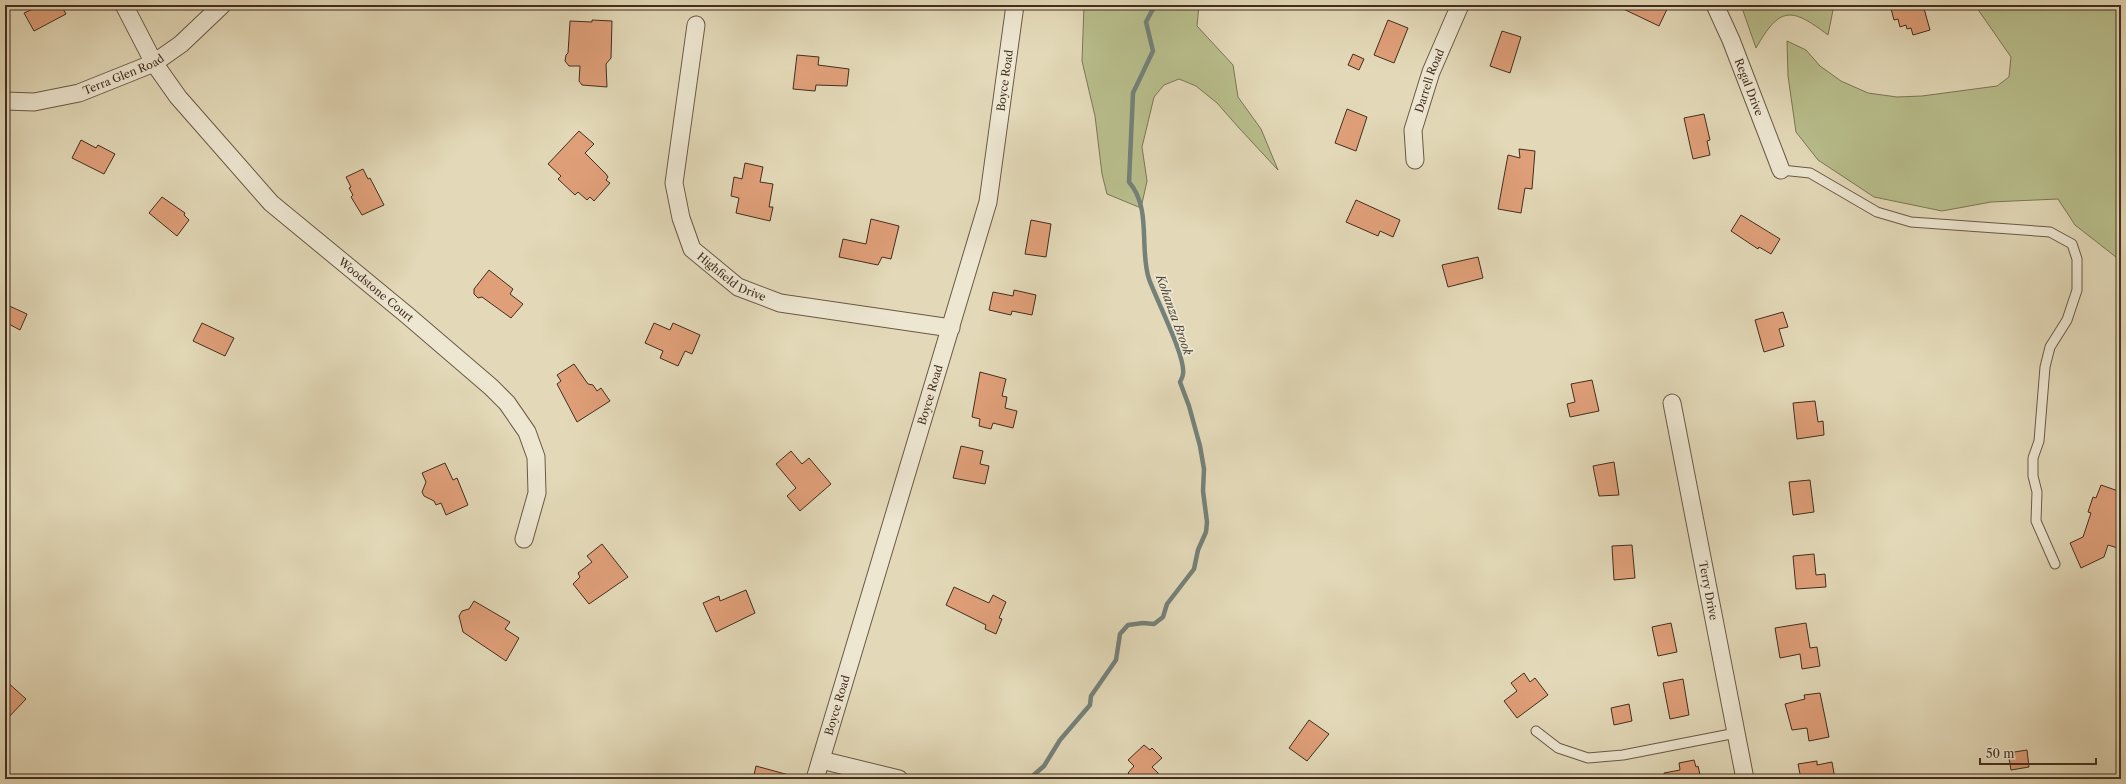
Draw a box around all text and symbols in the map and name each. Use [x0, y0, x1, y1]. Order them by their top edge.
street label: Darrell Road [1412, 46, 1447, 114]
street label: Boyce Road [994, 49, 1016, 112]
street label: Terra Glen Road [81, 51, 167, 98]
street label: Regal Drive [1732, 56, 1767, 118]
street label: Highfield Drive [694, 249, 768, 304]
street label: Woodstone Court [335, 254, 417, 325]
water label: Kohanza Brook [1153, 272, 1196, 358]
street label: Boyce Road [915, 363, 946, 427]
street label: Terry Drive [1696, 560, 1721, 621]
street label: Boyce Road [821, 673, 853, 737]
scale bar [1980, 740, 2096, 766]
text: 50 m [1986, 746, 2015, 761]

